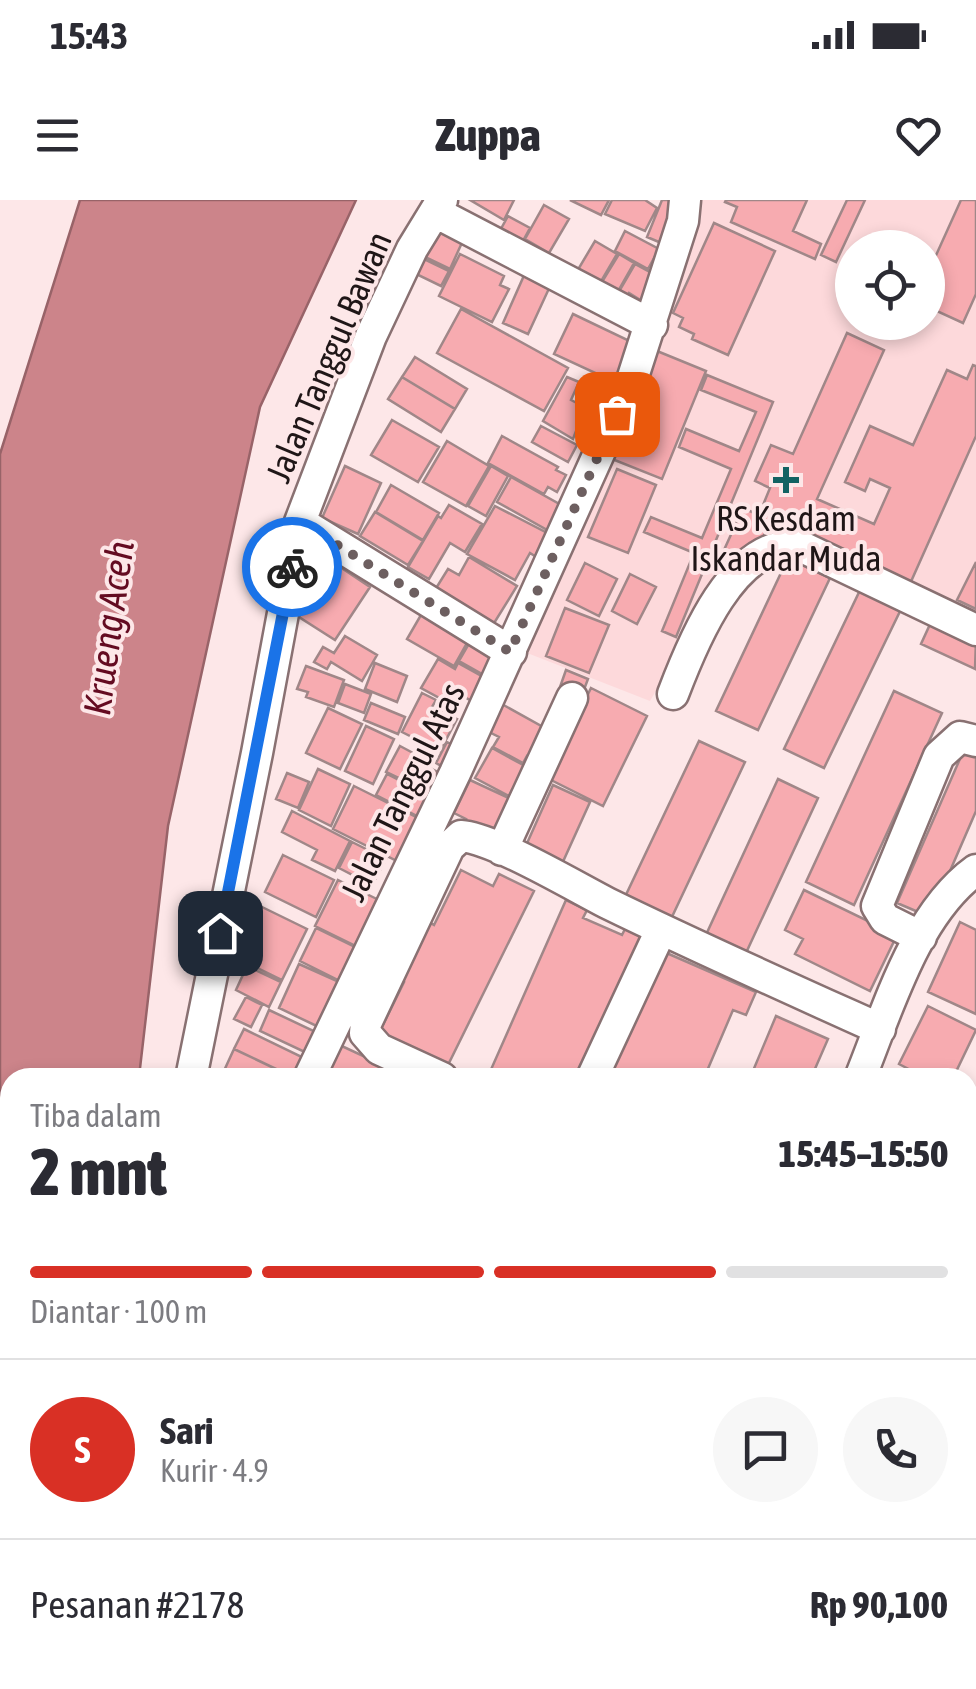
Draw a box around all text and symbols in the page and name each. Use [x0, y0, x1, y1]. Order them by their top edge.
text: 15:43 [50, 14, 128, 57]
icon: menu [30, 108, 85, 163]
icon: heart [891, 108, 946, 163]
text: Zuppa [435, 109, 541, 161]
street label: Jalan Tanggul Bawan [257, 225, 399, 488]
map controls [835, 230, 945, 340]
button: locate [835, 230, 945, 340]
pin [575, 372, 660, 457]
icon: bag [590, 387, 645, 442]
marker: RS Kesdam Iskandar Muda [773, 467, 799, 493]
place label: RS Kesdam Iskandar Muda [690, 498, 882, 578]
courier [242, 517, 342, 617]
water label: Krueng Aceh [75, 538, 142, 718]
icon: bike [265, 540, 320, 595]
street label: Jalan Tanggul Atas [332, 676, 472, 907]
pin [178, 891, 263, 976]
icon: home [193, 906, 248, 961]
text: Tiba dalam [30, 1097, 162, 1134]
text: 15:45–15:50 [778, 1132, 948, 1175]
text: 2 mnt [30, 1134, 167, 1209]
text: Diantar · 100 m [30, 1293, 207, 1330]
button: chat [713, 1397, 818, 1502]
button: phone [843, 1397, 948, 1502]
text: Sari [160, 1409, 214, 1452]
text: S [75, 1428, 90, 1471]
text: Kurir · 4.9 [160, 1452, 268, 1489]
text: Pesanan #2178 [30, 1583, 244, 1626]
text: Rp 90,100 [810, 1583, 948, 1626]

